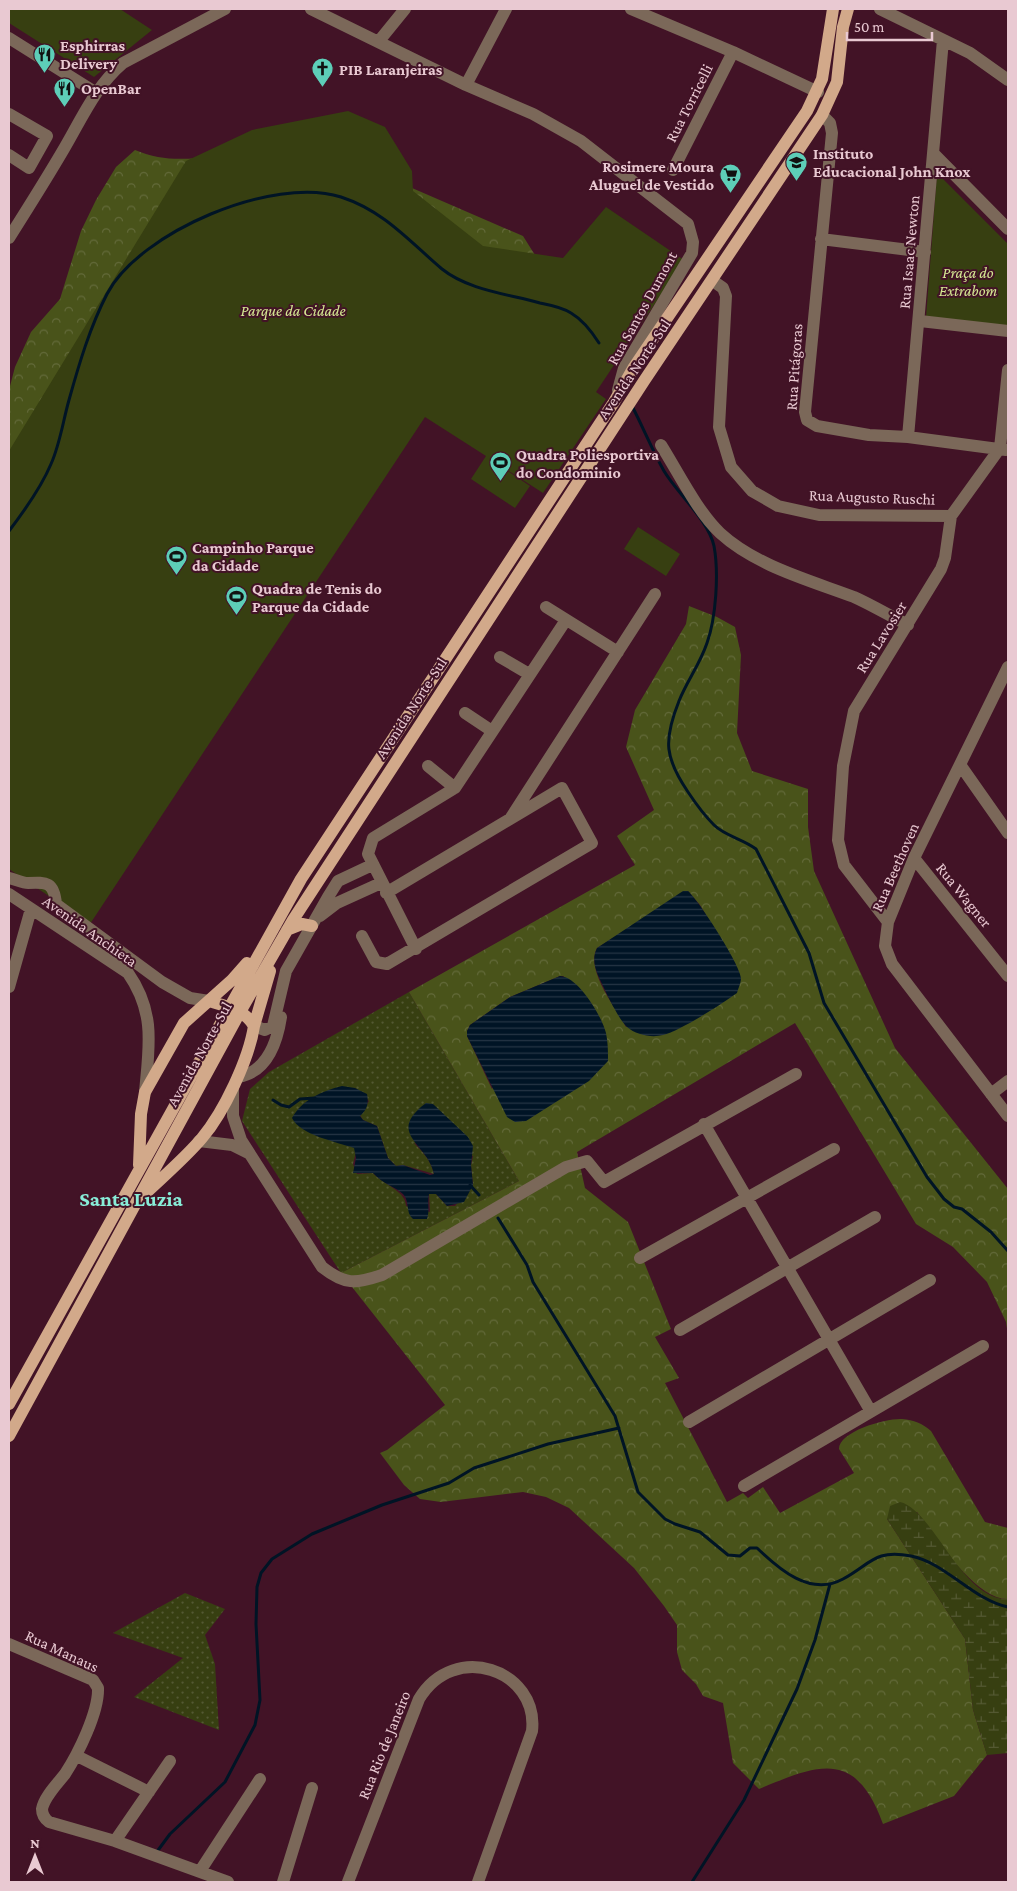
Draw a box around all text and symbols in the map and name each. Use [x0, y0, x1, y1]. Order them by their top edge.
scale bar [847, 10, 932, 42]
text: 50 m [854, 19, 884, 35]
place label: Esphirras Delivery [60, 37, 126, 72]
restaurant icon: Esphirras Delivery [32, 42, 56, 73]
church icon: PIB Laranjeiras [311, 57, 335, 88]
place label: PIB Laranjeiras [339, 61, 443, 79]
street label: Rua Torricelli [662, 61, 716, 145]
restaurant icon: OpenBar [53, 76, 77, 107]
place label: OpenBar [81, 80, 142, 97]
place label: Instituto Educacional John Knox [813, 145, 971, 180]
school or university icon: Instituto Educacional John Knox [785, 150, 809, 181]
place label: Rosimere Moura Aluguel de Vestido [588, 158, 714, 193]
supermarket icon: Rosimere Moura Aluguel de Vestido [718, 163, 742, 194]
street label: Rua Isaac Newton [896, 194, 922, 310]
street label: Rua Santos Dumont [604, 248, 681, 368]
park label: Praça do Extrabom [939, 264, 998, 299]
park label: Parque da Cidade [240, 302, 346, 320]
street label: Avenida Norte-Sul [594, 316, 674, 422]
street label: Rua Pitágoras [782, 323, 807, 411]
place label: Quadra Poliesportiva do Condominio [516, 446, 659, 481]
sports icon: Quadra Poliesportiva do Condominio [488, 451, 512, 482]
street label: Rua Augusto Ruschi [809, 486, 935, 509]
place label: Campinho Parque da Cidade [192, 539, 314, 574]
sports icon: Campinho Parque da Cidade [164, 544, 188, 575]
place label: Quadra de Tenis do Parque da Cidade [252, 580, 382, 615]
sports icon: Quadra de Tenis do Parque da Cidade [224, 585, 248, 616]
street label: Rua Lavosier [852, 598, 910, 676]
street label: Avenida Norte-Sul [372, 654, 450, 762]
street label: Rua Beethoven [868, 820, 922, 914]
street label: Rua Wagner [932, 859, 995, 932]
street label: Avenida Anchieta [40, 892, 141, 970]
street label: Avenida Norte-Sul [163, 999, 235, 1109]
district label: Santa Luzia [79, 1187, 183, 1211]
street label: Rua Manaus [23, 1627, 101, 1675]
street label: Rua Rio de Janeiro [355, 1688, 414, 1802]
north arrow [10, 1831, 60, 1881]
text: N [30, 1835, 40, 1851]

